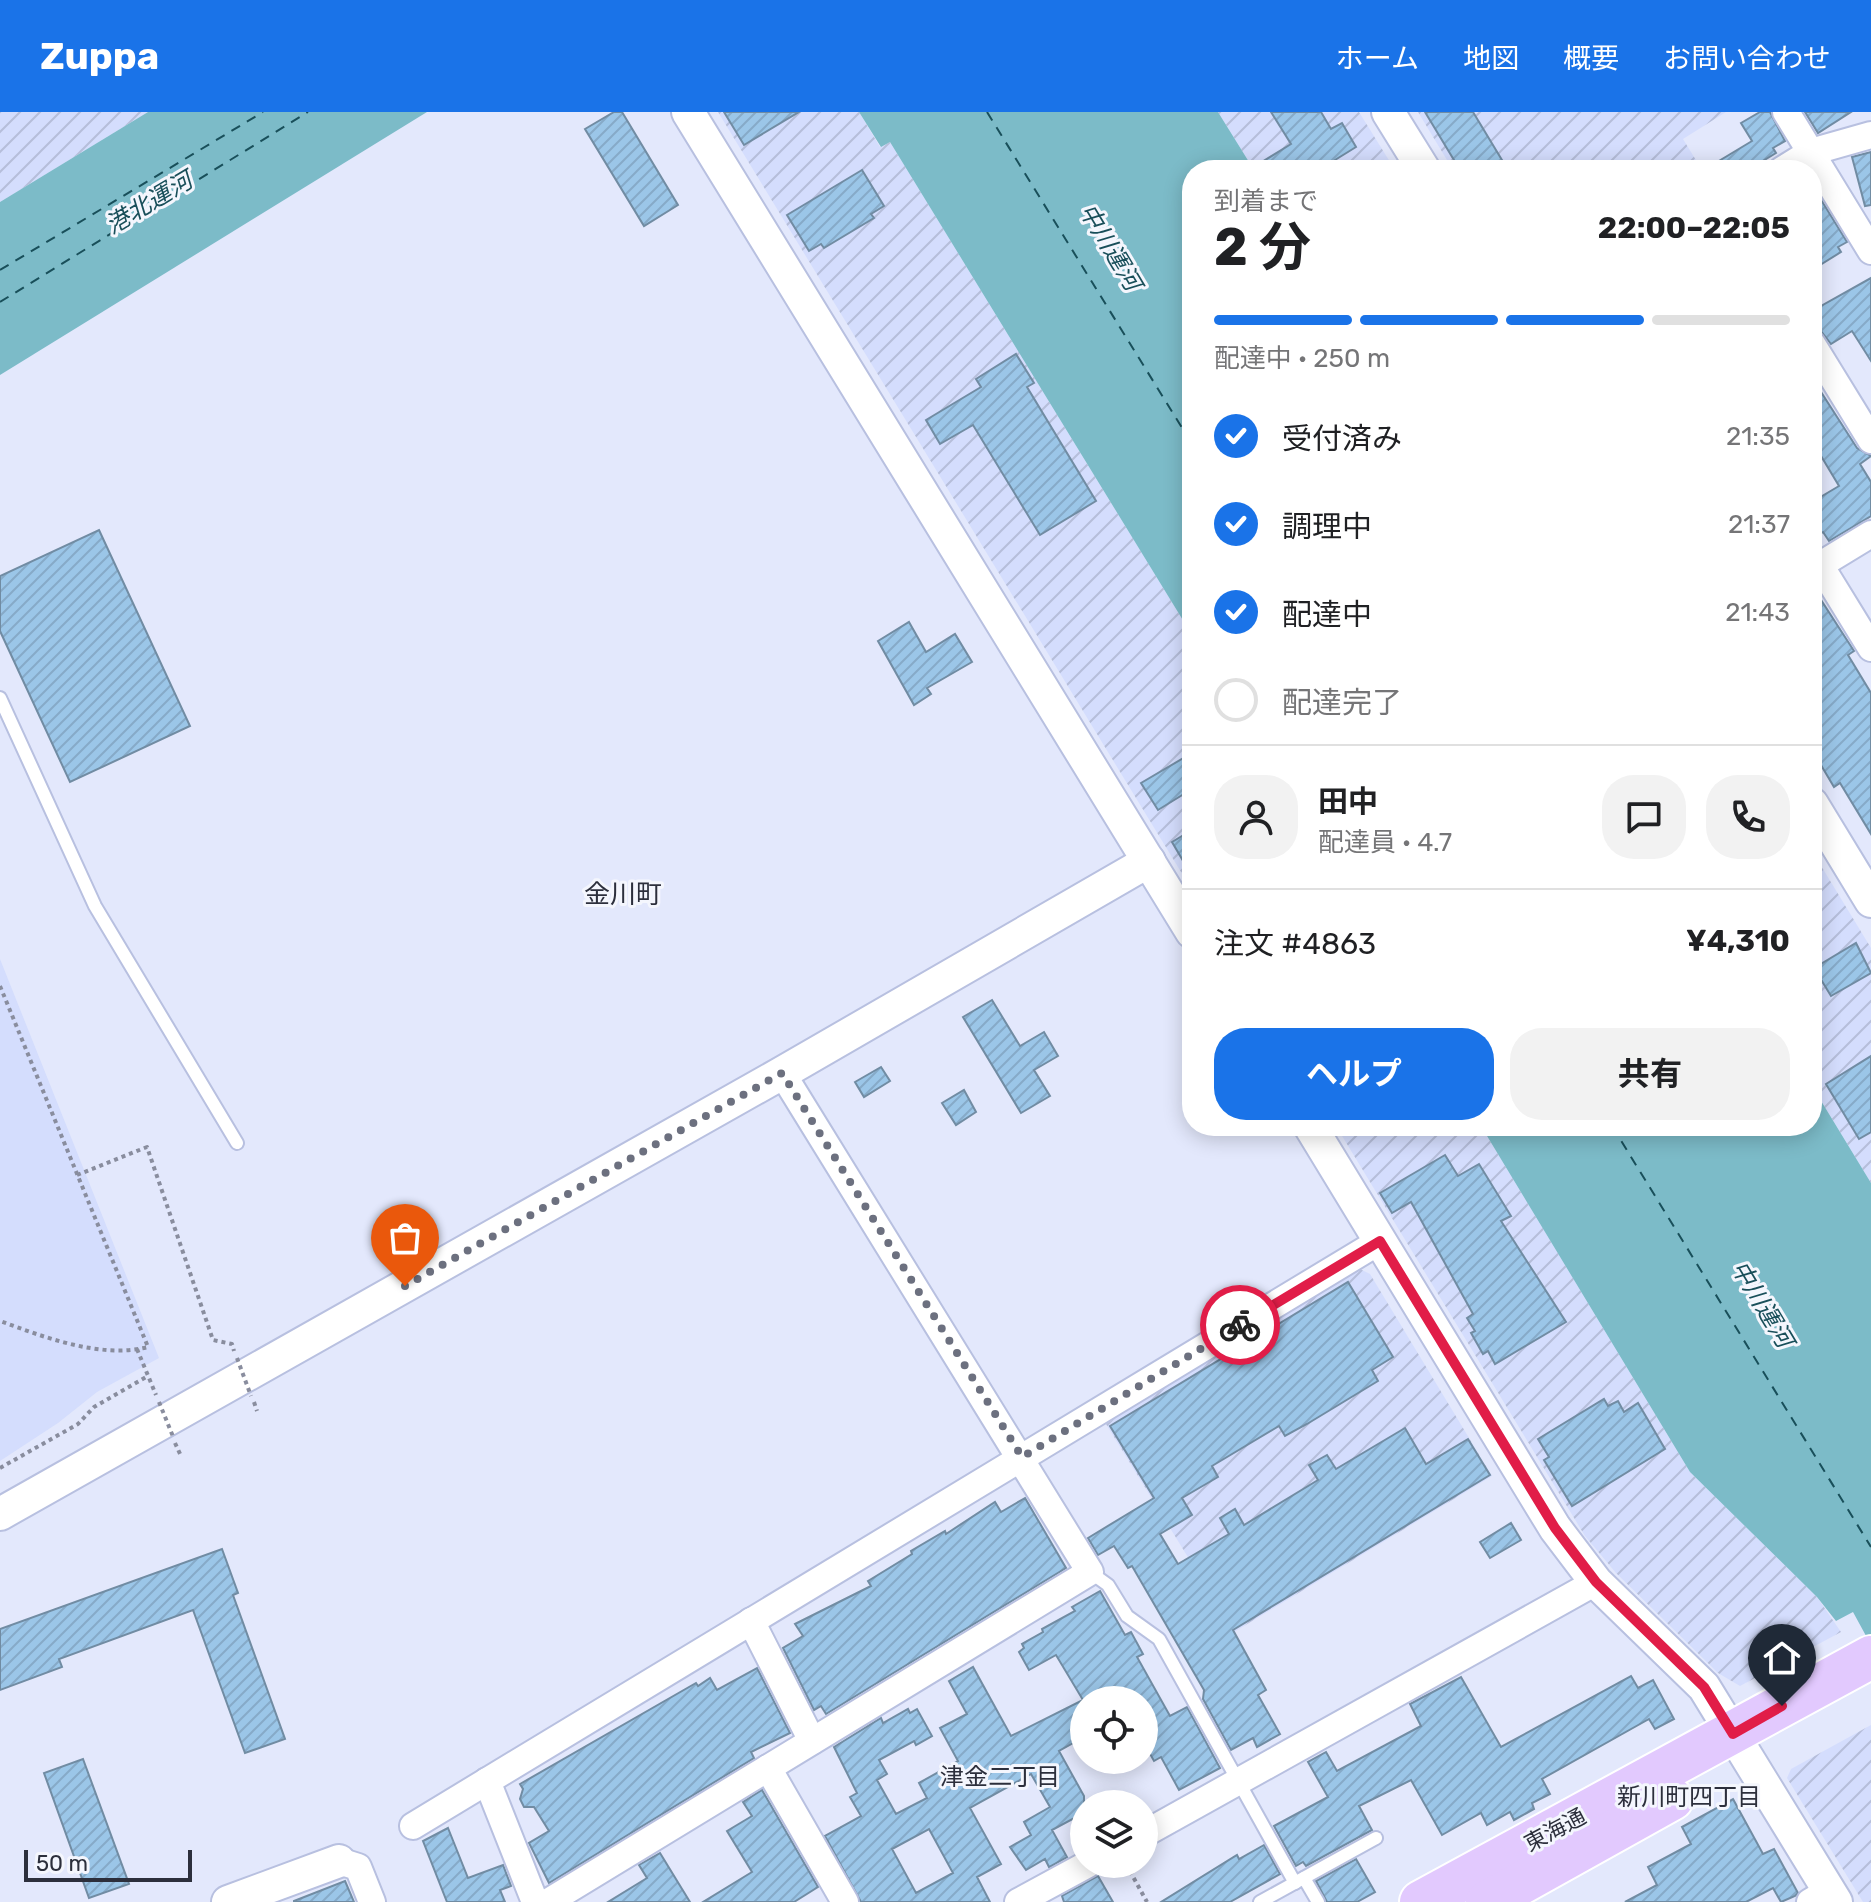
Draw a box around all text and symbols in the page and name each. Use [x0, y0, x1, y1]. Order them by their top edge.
text: Zuppa [40, 33, 159, 79]
text: ホーム [1336, 42, 1419, 75]
text: 地図 [1463, 42, 1519, 75]
text: 概要 [1563, 42, 1619, 75]
text: お問い合わせ [1663, 42, 1831, 75]
water label: 港北運河 [101, 164, 201, 240]
text: 到着まで [1214, 186, 1318, 217]
water label: 中川運河 [1073, 199, 1149, 299]
text: 22:00–22:05 [1598, 210, 1790, 246]
text: 2 分 [1214, 216, 1311, 278]
text: 配達中 · 250 m [1214, 343, 1390, 374]
icon: check [1214, 414, 1258, 458]
text: 受付済み [1282, 421, 1402, 457]
text: 21:35 [1726, 421, 1790, 452]
icon: check [1214, 502, 1258, 546]
text: 調理中 [1282, 509, 1372, 545]
text: 21:37 [1728, 509, 1790, 540]
icon: check [1214, 590, 1258, 634]
text: 配達中 [1282, 597, 1372, 633]
text: 21:43 [1725, 597, 1790, 628]
text: 配達完了 [1282, 685, 1402, 721]
button: person [1214, 775, 1298, 859]
button: chat [1602, 775, 1686, 859]
button: phone [1706, 775, 1790, 859]
text: 田中 [1318, 784, 1378, 820]
text: 配達員 · 4.7 [1318, 827, 1452, 858]
district label: 金川町 [584, 879, 662, 910]
text: ¥4,310 [1686, 923, 1790, 959]
text: 注文 #4863 [1214, 926, 1376, 962]
button: ヘルプ [1214, 1028, 1494, 1120]
button: 共有 [1510, 1028, 1790, 1120]
pin [371, 1204, 439, 1286]
icon: bag [383, 1216, 427, 1260]
water label: 中川運河 [1725, 1256, 1801, 1356]
courier [1200, 1285, 1280, 1365]
icon: bike [1218, 1303, 1262, 1347]
pin [1748, 1624, 1816, 1706]
icon: home [1760, 1636, 1804, 1680]
map controls [1070, 1686, 1158, 1878]
button: locate [1070, 1686, 1158, 1774]
district label: 津金二丁目 [940, 1763, 1060, 1791]
district label: 新川町四丁目 [1617, 1783, 1761, 1811]
button: layers [1070, 1790, 1158, 1878]
street label: 東海通 [1520, 1803, 1590, 1857]
scale bar [24, 1846, 192, 1882]
text: 50 m [36, 1850, 88, 1877]

